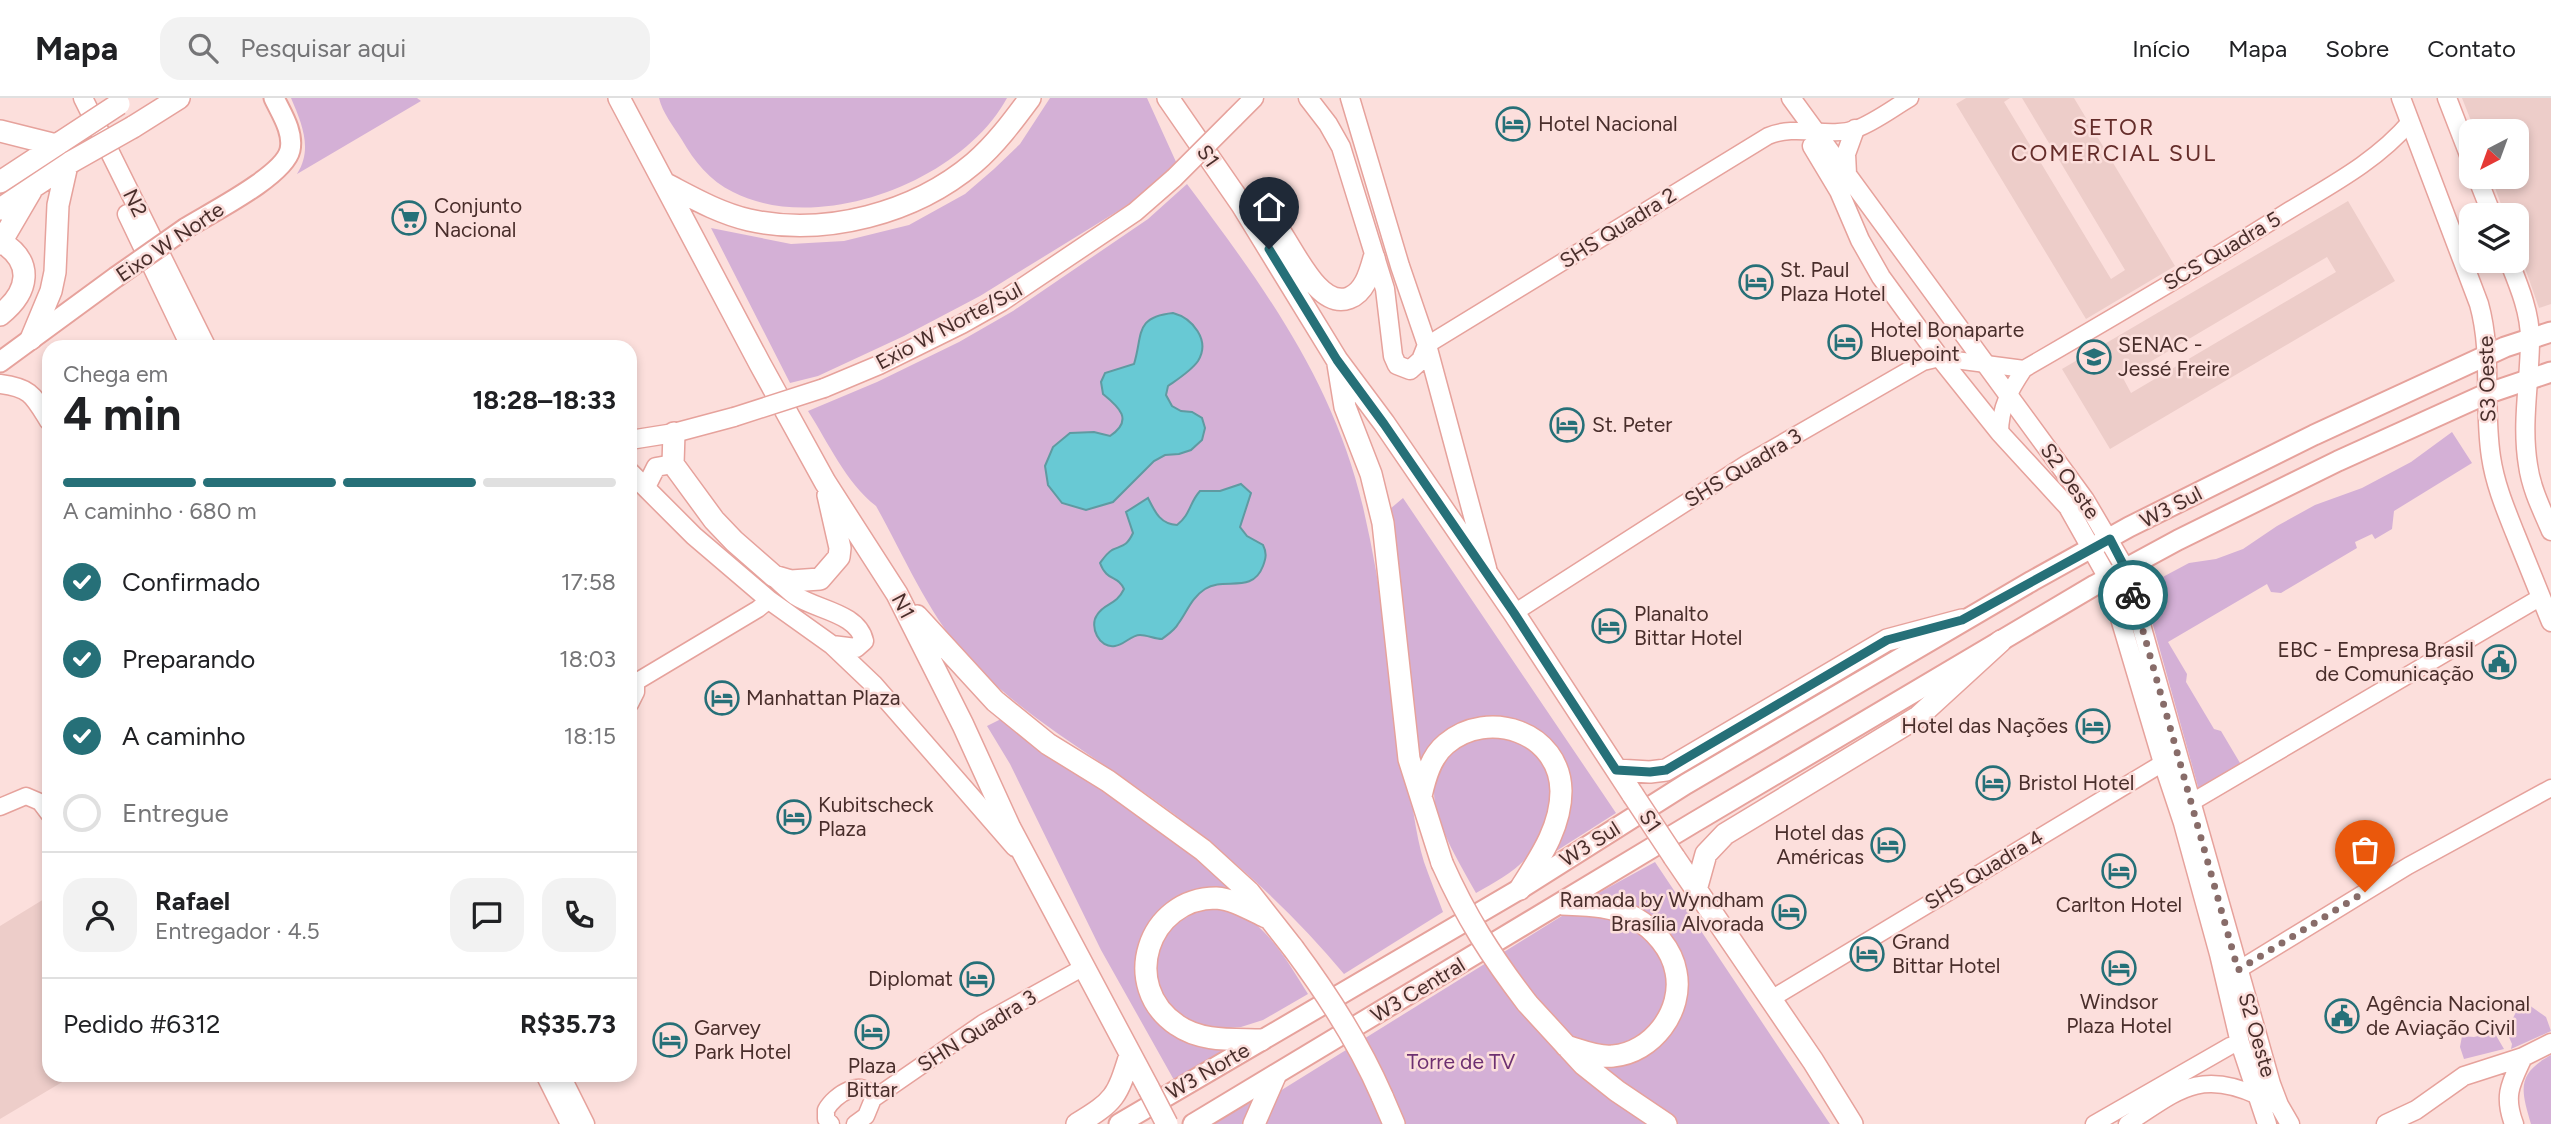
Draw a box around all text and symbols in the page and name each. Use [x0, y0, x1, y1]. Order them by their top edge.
search box [160, 17, 650, 80]
text: Mapa [35, 29, 118, 68]
icon: search [184, 29, 222, 67]
text: Pesquisar aqui [240, 32, 406, 64]
text: Início [2132, 34, 2190, 63]
text: Mapa [2228, 34, 2287, 63]
text: Sobre [2325, 34, 2389, 63]
text: Contato [2427, 34, 2516, 63]
hotel icon: Hotel Nacional [1494, 105, 1532, 143]
place label: Hotel Nacional [1538, 111, 1678, 136]
district label: SETOR COMERCIAL SUL [2011, 113, 2217, 167]
north arrow [2459, 119, 2529, 189]
map controls [2459, 119, 2529, 273]
street label: S1 [1192, 140, 1225, 172]
pin [1239, 177, 1299, 249]
street label: SHS Quadra 2 [1555, 182, 1681, 273]
street label: N2 [118, 185, 153, 221]
icon: home [1250, 188, 1288, 226]
place label: Conjunto Nacional [434, 193, 522, 242]
street label: Eixo W Norte [111, 196, 228, 287]
supermarket icon: Conjunto Nacional [390, 199, 428, 237]
button: layers [2459, 203, 2529, 273]
street label: SCS Quadra 5 [2159, 206, 2285, 295]
place label: St. Paul Plaza Hotel [1780, 257, 1886, 306]
hotel icon: St. Paul Plaza Hotel [1737, 263, 1775, 301]
street label: Exio W Norte/Sul [871, 276, 1026, 375]
place label: Hotel Bonaparte Bluepoint [1870, 317, 2024, 366]
hotel icon: Hotel Bonaparte Bluepoint [1826, 323, 1864, 361]
place label: SENAC - Jessé Freire [2118, 332, 2230, 381]
street label: S3 Oeste [2473, 335, 2501, 423]
school or university icon: SENAC - Jessé Freire [2075, 338, 2113, 376]
text: Chega em [63, 360, 168, 388]
text: 18:28–18:33 [472, 384, 616, 416]
text: 4 min [63, 386, 181, 442]
hotel icon: St. Peter [1548, 406, 1586, 444]
place label: St. Peter [1592, 412, 1672, 437]
street label: SHS Quadra 3 [1680, 423, 1806, 512]
street label: S2 Oeste [2035, 438, 2106, 523]
street label: W3 Sul [2136, 480, 2206, 533]
text: A caminho · 680 m [63, 497, 257, 525]
courier [2098, 560, 2168, 630]
icon: check [63, 563, 101, 601]
text: Confirmado [122, 566, 260, 598]
text: 17:58 [561, 568, 616, 596]
icon: bike [2114, 576, 2152, 614]
street label: N1 [887, 589, 920, 623]
place label: Planalto Bittar Hotel [1634, 601, 1742, 650]
hotel icon: Planalto Bittar Hotel [1590, 607, 1628, 645]
place label: EBC - Empresa Brasil de Comunicação [2278, 637, 2474, 686]
icon: check [63, 640, 101, 678]
text: Preparando [122, 643, 255, 675]
public building icon: EBC - Empresa Brasil de Comunicação [2480, 643, 2518, 681]
text: 18:03 [559, 645, 616, 673]
hotel icon: Manhattan Plaza [703, 679, 741, 717]
place label: Manhattan Plaza [746, 685, 901, 710]
hotel icon: Hotel das Nações [2074, 707, 2112, 745]
place label: Hotel das Nações [1901, 713, 2068, 738]
icon: check [63, 717, 101, 755]
text: A caminho [122, 720, 246, 752]
text: 18:15 [564, 722, 616, 750]
hotel icon: Bristol Hotel [1974, 764, 2012, 802]
place label: Bristol Hotel [2018, 770, 2134, 795]
place label: Kubitscheck Plaza [818, 792, 934, 841]
text: Entregue [122, 797, 229, 829]
hotel icon: Kubitscheck Plaza [775, 798, 813, 836]
street label: S1 [1634, 805, 1667, 837]
street label: W3 Sul [1555, 815, 1624, 872]
place label: Hotel das Américas [1774, 820, 1864, 869]
pin [2335, 820, 2395, 892]
street label: SHS Quadra 4 [1920, 824, 2048, 915]
hotel icon: Hotel das Américas [1869, 826, 1907, 864]
icon: bag [2346, 831, 2384, 869]
hotel icon: Carlton Hotel [2100, 852, 2138, 890]
button: person [63, 878, 137, 952]
button: chat [450, 878, 524, 952]
button: phone [542, 878, 616, 952]
text: Rafael [155, 885, 230, 917]
place label: Ramada by Wyndham Brasília Alvorada [1560, 887, 1764, 936]
place label: Carlton Hotel [2056, 892, 2182, 917]
hotel icon: Ramada by Wyndham Brasília Alvorada [1770, 893, 1808, 931]
text: Entregador · 4.5 [155, 917, 320, 945]
place label: Grand Bittar Hotel [1892, 929, 2000, 978]
hotel icon: Grand Bittar Hotel [1848, 935, 1886, 973]
hotel icon: Windsor Plaza Hotel [2100, 949, 2138, 987]
street label: W3 Central [1366, 952, 1469, 1027]
hotel icon: Diplomat [958, 960, 996, 998]
place label: Diplomat [868, 966, 953, 991]
street label: SHN Quadra 3 [913, 984, 1041, 1077]
place label: Windsor Plaza Hotel [2066, 989, 2172, 1038]
street label: S2 Oeste [2234, 990, 2281, 1080]
place label: Agência Nacional de Aviação Civil [2366, 991, 2530, 1040]
public building icon: Agência Nacional de Aviação Civil [2323, 997, 2361, 1035]
text: Pedido #6312 [63, 1008, 220, 1040]
text: R$35.73 [520, 1008, 616, 1040]
hotel icon: Plaza Bittar [853, 1013, 891, 1051]
place label: Garvey Park Hotel [694, 1015, 791, 1064]
hotel icon: Garvey Park Hotel [651, 1021, 689, 1059]
street label: W3 Norte [1162, 1037, 1254, 1104]
park label: Torre de TV [1407, 1049, 1516, 1074]
place label: Plaza Bittar [846, 1053, 898, 1102]

